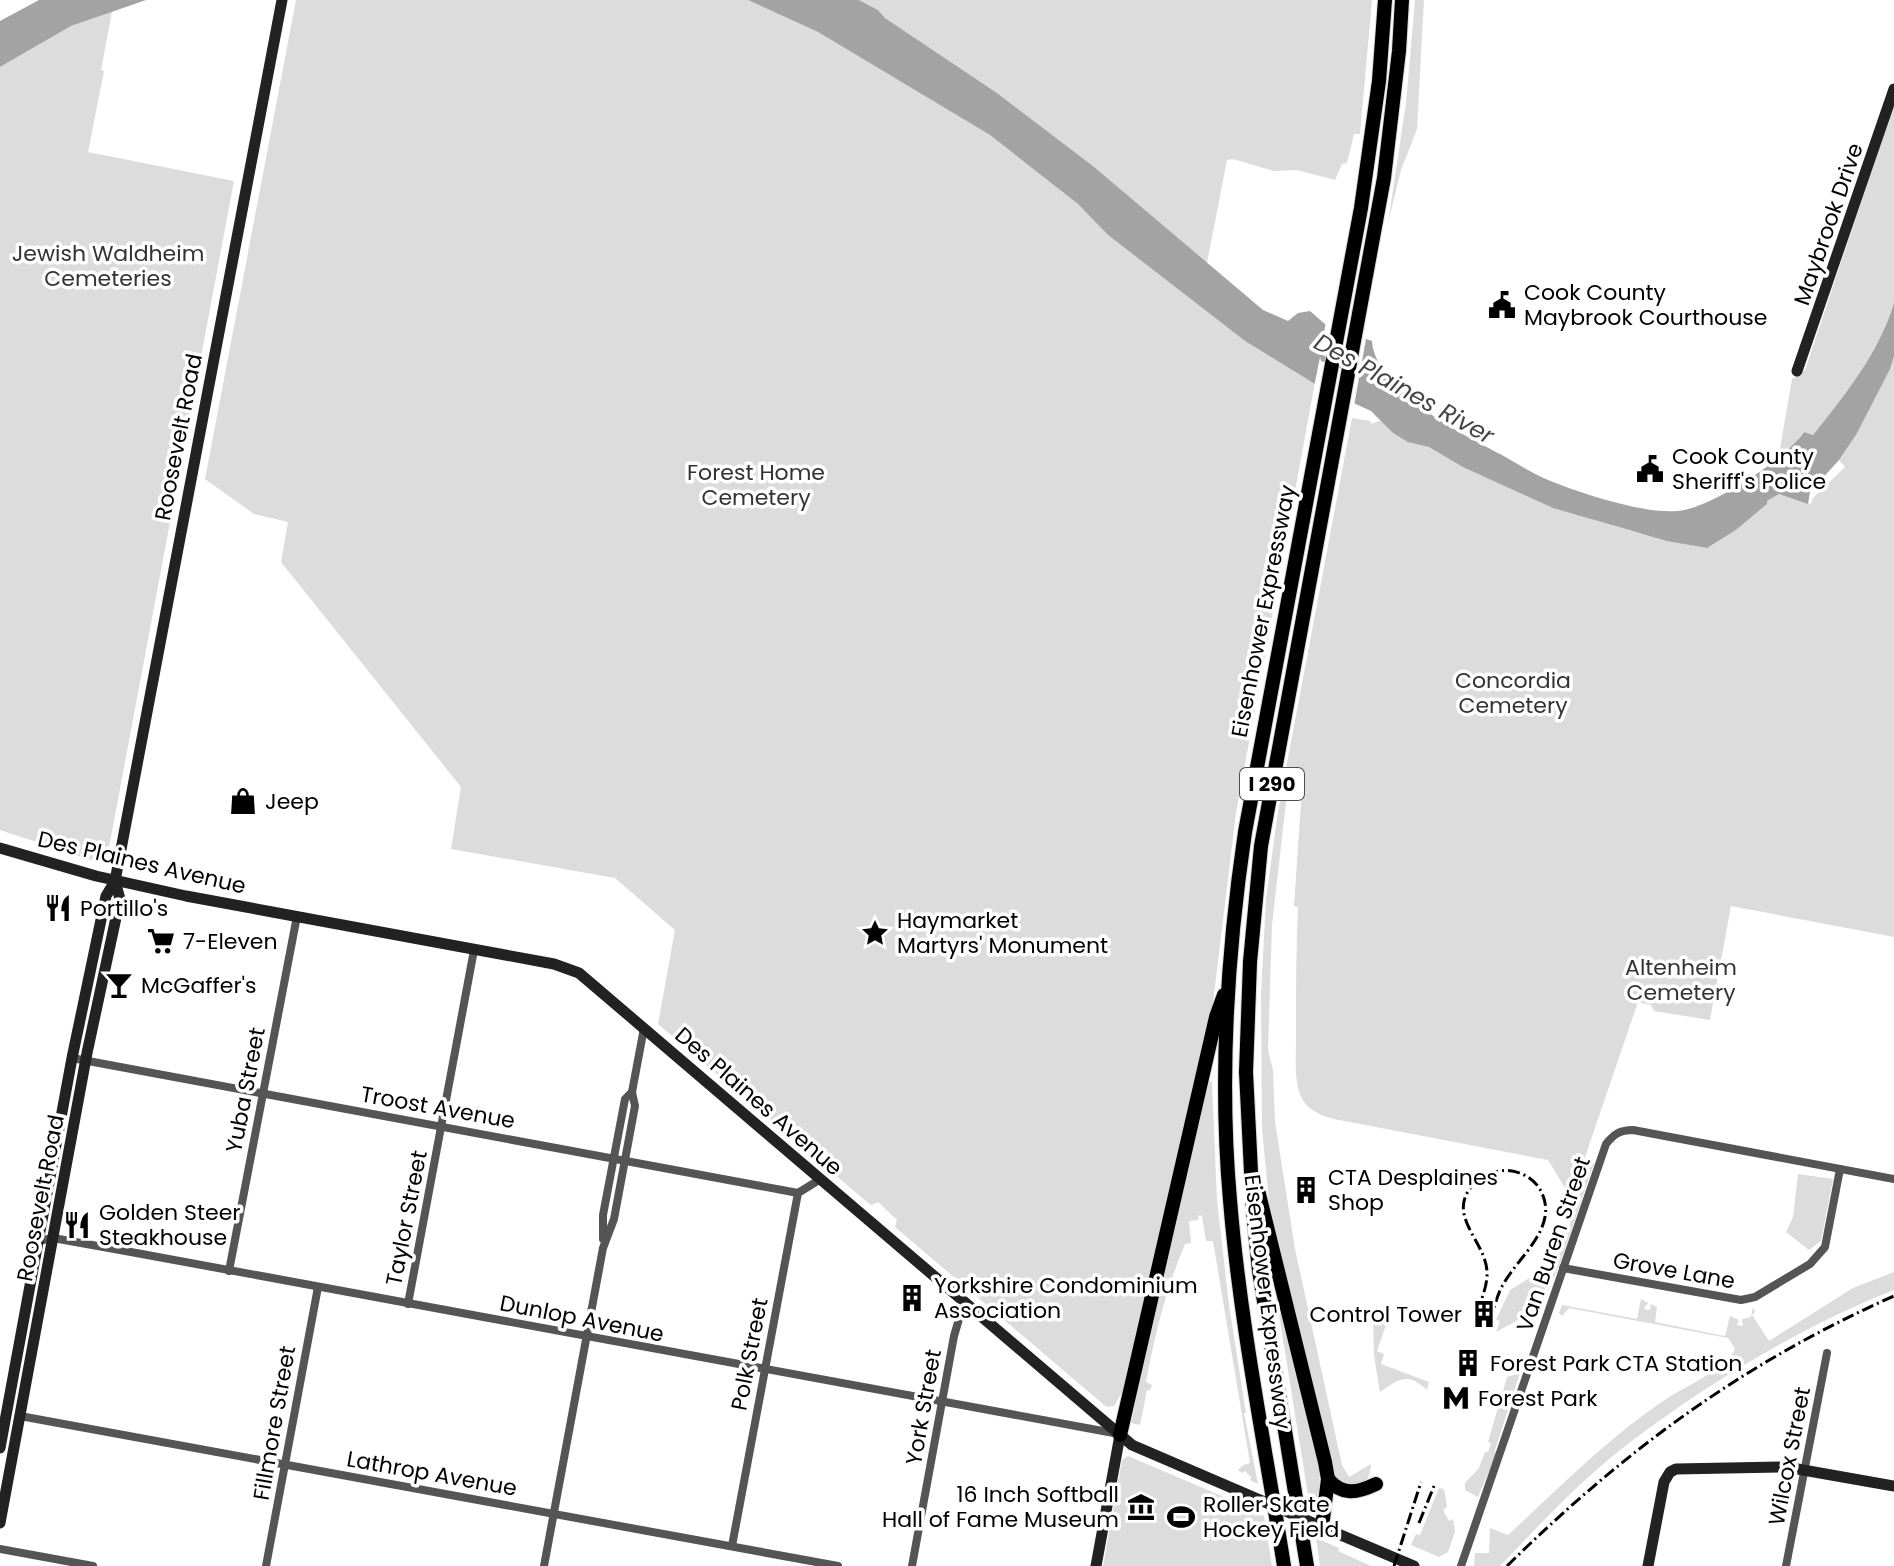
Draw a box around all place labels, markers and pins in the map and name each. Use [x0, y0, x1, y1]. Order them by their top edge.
place label: Cook County Maybrook Courthouse [1524, 277, 1767, 333]
public building icon: Cook County Maybrook Courthouse [1487, 290, 1517, 320]
place label: Cook County Sheriff's Police [1672, 441, 1826, 497]
public building icon: Cook County Sheriff's Police [1635, 454, 1665, 484]
shop icon: Jeep [228, 786, 258, 816]
place label: Jeep [265, 786, 319, 817]
restaurant icon: Portillo's [43, 893, 73, 923]
place label: Portillo's [80, 893, 168, 924]
place label: Haymarket Martyrs' Monument [897, 905, 1108, 961]
place icon: Haymarket Martyrs' Monument [860, 918, 890, 948]
supermarket icon: 7-Eleven [146, 926, 176, 956]
place label: 7-Eleven [183, 926, 278, 957]
bar icon: McGaffer's [104, 970, 134, 1000]
place label: McGaffer's [141, 970, 257, 1001]
place label: CTA Desplaines Shop [1328, 1162, 1498, 1218]
building icon: CTA Desplaines Shop [1291, 1175, 1321, 1205]
place label: Golden Steer Steakhouse [99, 1197, 240, 1253]
restaurant icon: Golden Steer Steakhouse [62, 1210, 92, 1240]
place label: Yorkshire Condominium Association [934, 1270, 1198, 1326]
building icon: Yorkshire Condominium Association [897, 1283, 927, 1313]
place label: Control Tower [1309, 1299, 1462, 1330]
building icon: Control Tower [1469, 1299, 1499, 1329]
building icon: Forest Park CTA Station [1453, 1348, 1483, 1378]
place label: Forest Park CTA Station [1490, 1348, 1742, 1379]
metro station icon: Forest Park [1441, 1383, 1471, 1413]
place label: Forest Park [1478, 1383, 1598, 1414]
place label: 16 Inch Softball Hall of Fame Museum [882, 1479, 1119, 1535]
place label: Roller Skate Hockey Field [1203, 1489, 1339, 1545]
museum icon: 16 Inch Softball Hall of Fame Museum [1126, 1492, 1156, 1522]
sports icon: Roller Skate Hockey Field [1166, 1502, 1196, 1532]

